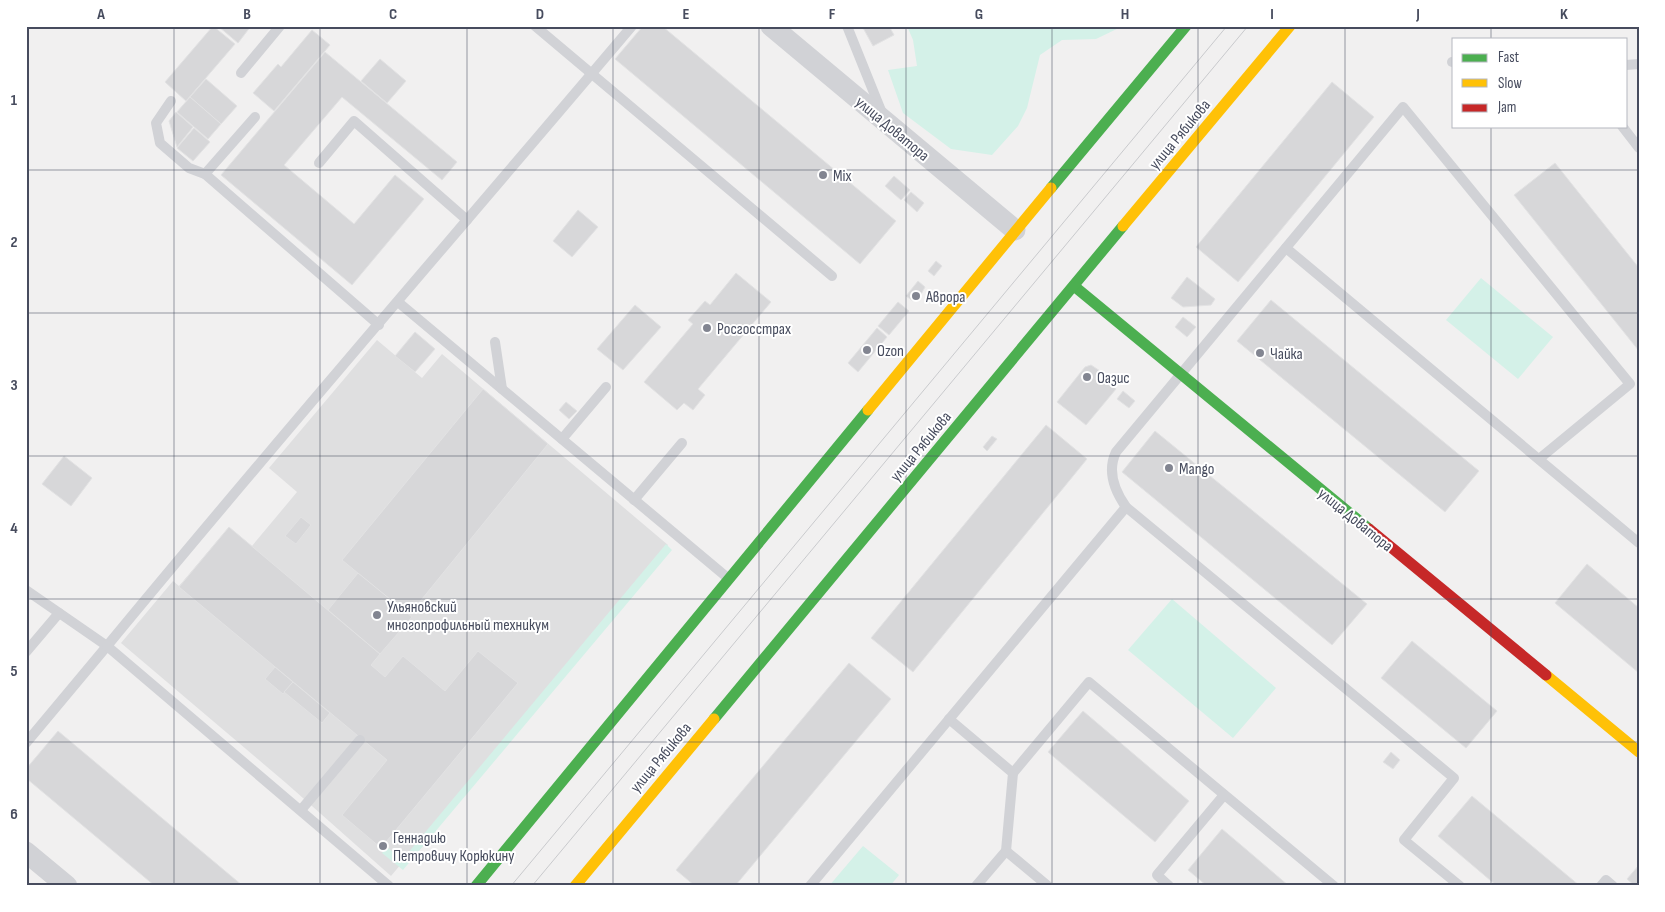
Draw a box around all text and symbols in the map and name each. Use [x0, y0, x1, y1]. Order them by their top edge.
text: A [96, 5, 105, 24]
text: B [243, 5, 251, 24]
text: C [389, 5, 397, 24]
text: D [536, 5, 544, 24]
text: E [683, 5, 690, 24]
text: F [829, 5, 836, 24]
text: G [975, 5, 983, 24]
text: H [1121, 5, 1129, 24]
text: I [1270, 5, 1274, 24]
text: J [1415, 5, 1420, 24]
text: K [1560, 5, 1568, 24]
legend [1452, 38, 1628, 128]
text: Fast [1498, 48, 1520, 67]
text: Slow [1498, 74, 1522, 93]
text: 1 [11, 91, 18, 110]
street label: улица Доватора [851, 93, 933, 166]
street label: улица Рябикова [1145, 96, 1215, 174]
text: Jam [1497, 98, 1516, 117]
place label: Mix [833, 167, 851, 186]
marker: Mix [817, 169, 829, 181]
text: 2 [10, 233, 18, 252]
place label: Аврора [925, 288, 965, 307]
marker: Аврора [910, 290, 922, 302]
place label: Росгосстрах [717, 320, 791, 339]
marker: Росгосстрах [701, 322, 713, 334]
place label: Ozon [877, 342, 904, 361]
marker: Ozon [861, 344, 873, 356]
place label: Чайка [1270, 345, 1303, 364]
marker: Чайка [1254, 347, 1266, 359]
place label: Оазис [1097, 369, 1130, 388]
marker: Оазис [1081, 371, 1093, 383]
text: 3 [10, 376, 18, 395]
street label: улица Рябикова [886, 408, 956, 486]
place label: Mango [1179, 460, 1214, 479]
marker: Mango [1163, 462, 1175, 474]
street label: улица Доватора [1314, 484, 1396, 556]
text: 4 [10, 519, 18, 538]
place label: Ульяновский многопрофильный техникум [387, 598, 549, 635]
marker: Ульяновский многопрофильный техникум [371, 609, 383, 621]
text: 5 [10, 662, 18, 681]
street label: улица Рябикова [626, 719, 696, 797]
text: 6 [10, 805, 18, 824]
place label: Геннадию Петровичу Корюкину [393, 829, 514, 866]
marker: Геннадию Петровичу Корюкину [377, 840, 389, 852]

